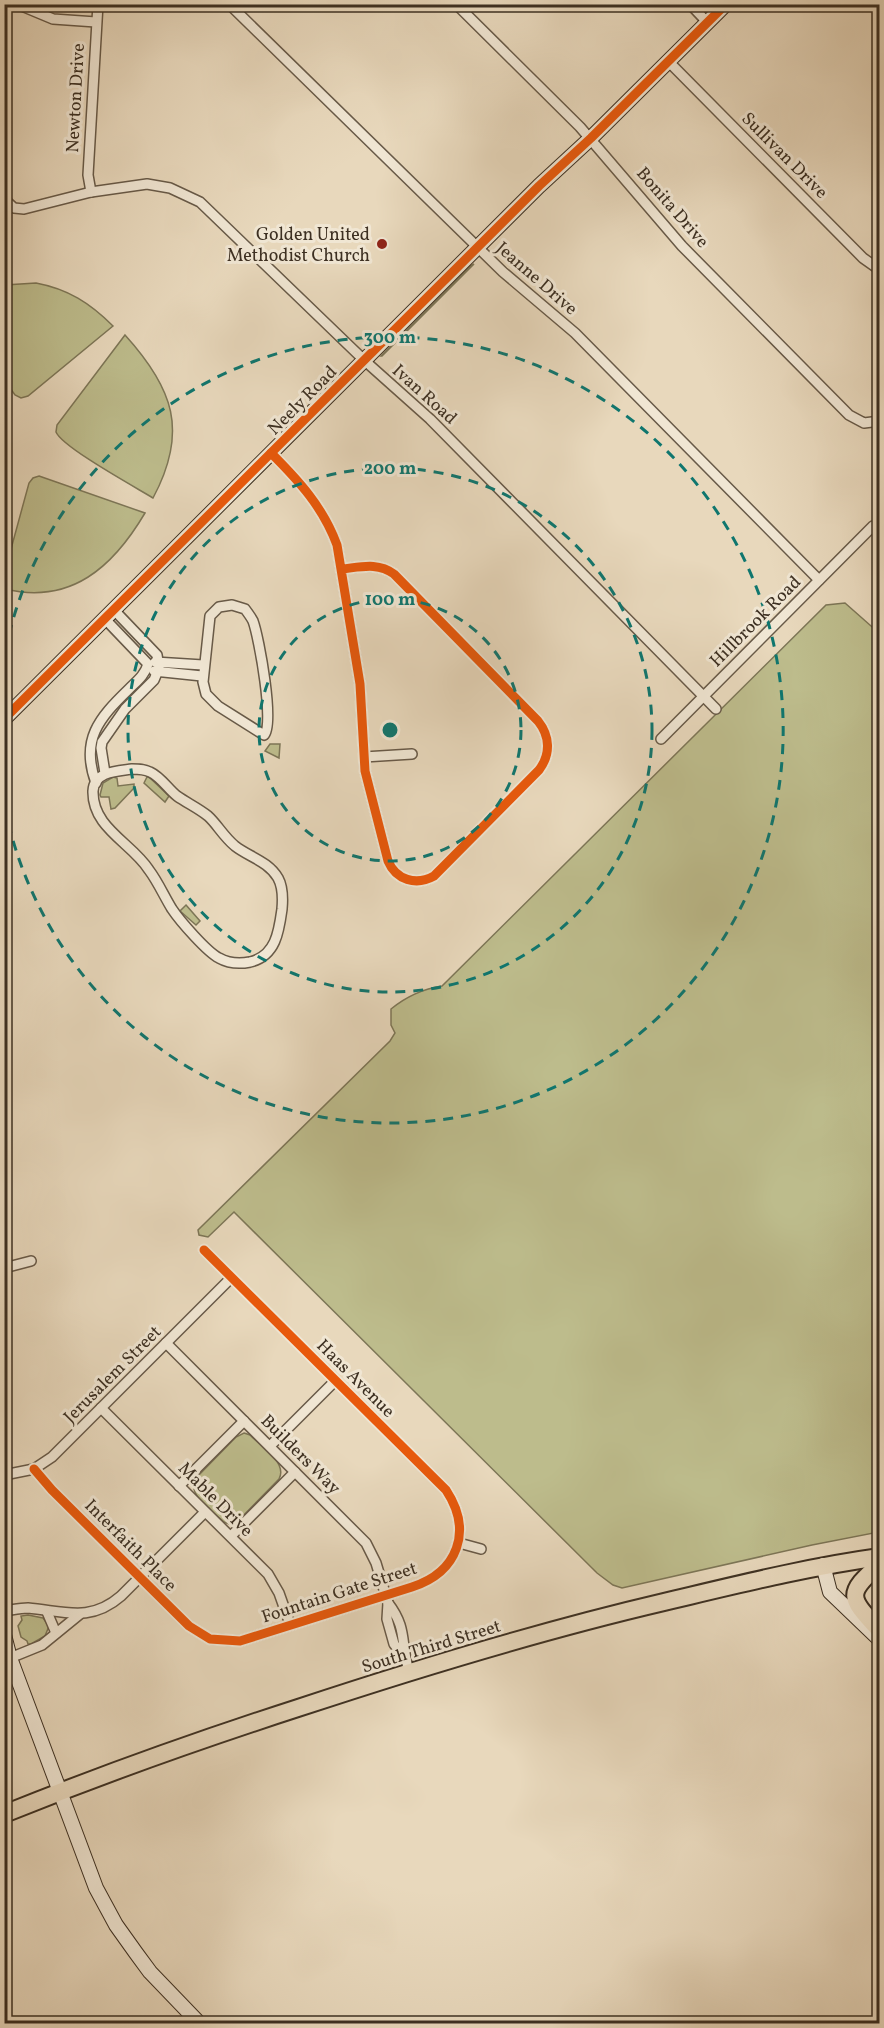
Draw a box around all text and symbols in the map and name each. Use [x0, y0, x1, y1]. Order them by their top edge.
street label: Newton Drive [61, 43, 92, 153]
street label: Sullivan Drive [735, 107, 833, 205]
street label: Bonita Drive [630, 162, 714, 254]
place label: Golden United Methodist Church [227, 223, 370, 269]
marker: Golden United Methodist Church [375, 237, 389, 251]
street label: Jeanne Drive [490, 237, 582, 322]
text: 300 m [364, 326, 416, 351]
street label: Ivan Road [386, 359, 462, 431]
street label: Neely Road [263, 361, 343, 441]
text: 200 m [364, 457, 416, 482]
street label: Hillbrook Road [705, 571, 807, 673]
text: 100 m [365, 588, 415, 613]
centre of rings [380, 720, 400, 740]
street label: Jerusalem Street [58, 1320, 168, 1430]
street label: Haas Avenue [310, 1334, 400, 1424]
street label: Builders Way [254, 1409, 346, 1501]
street label: Mable Drive [172, 1457, 258, 1543]
street label: Interfaith Place [78, 1494, 182, 1598]
street label: Fountain Gate Street [259, 1557, 420, 1630]
street label: South Third Street [359, 1614, 504, 1681]

